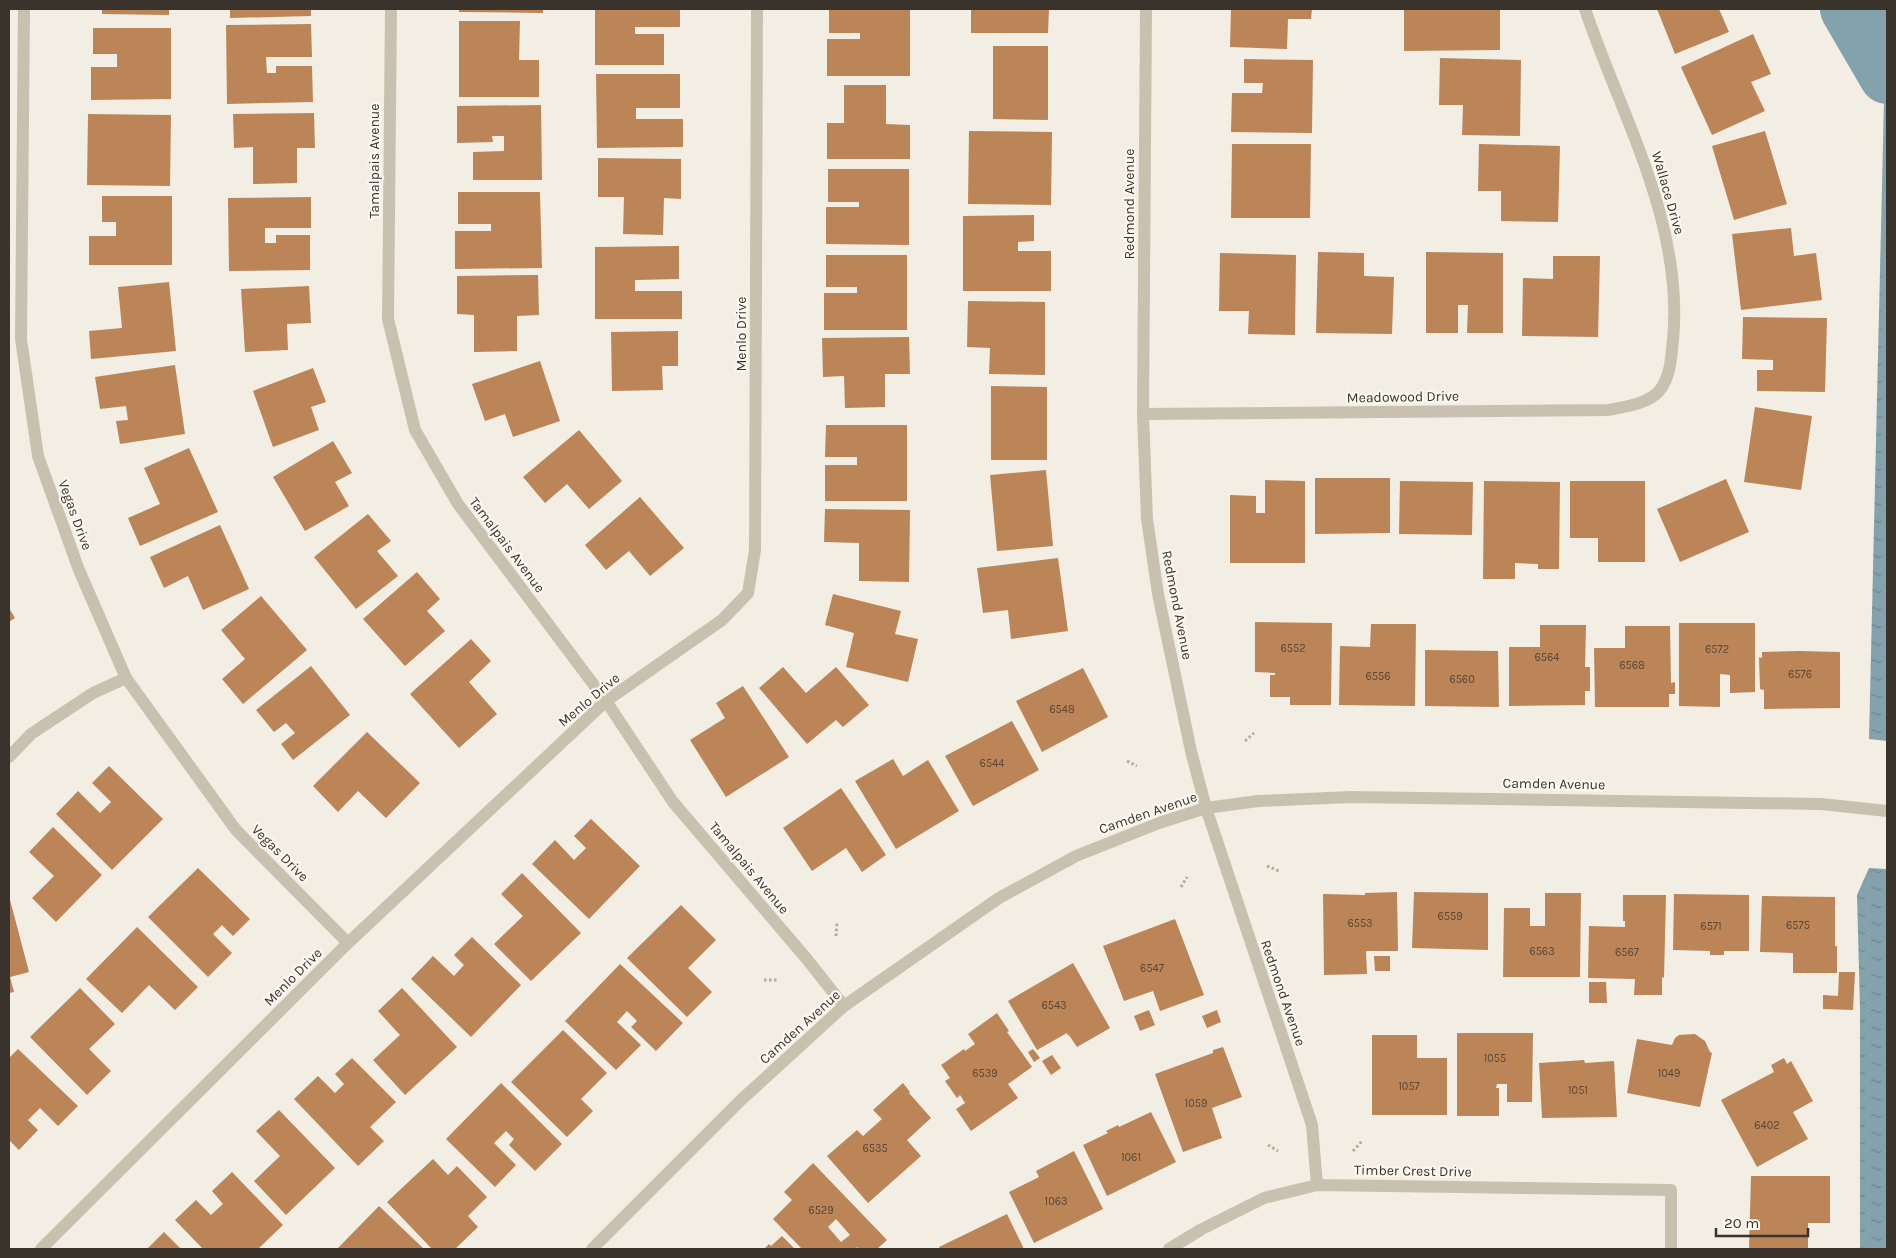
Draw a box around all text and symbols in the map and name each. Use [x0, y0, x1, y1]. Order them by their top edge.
street label: Tamalpais Avenue [366, 103, 383, 219]
street label: Redmond Avenue [1121, 149, 1138, 259]
street label: Wallace Drive [1648, 149, 1688, 237]
street label: Menlo Drive [733, 296, 750, 372]
street label: Meadowood Drive [1347, 388, 1459, 406]
street label: Vegas Drive [54, 478, 96, 552]
street label: Tamalpais Avenue [466, 494, 548, 596]
street label: Redmond Avenue [1158, 549, 1196, 661]
house number: 6552 [1280, 642, 1306, 655]
house number: 6572 [1705, 643, 1729, 656]
house number: 6564 [1535, 651, 1559, 664]
house number: 6568 [1619, 659, 1645, 672]
house number: 6576 [1788, 668, 1812, 681]
street label: Menlo Drive [555, 669, 623, 731]
house number: 6556 [1365, 670, 1391, 683]
house number: 6560 [1449, 673, 1475, 686]
house number: 6548 [1049, 703, 1075, 716]
house number: 6544 [980, 757, 1004, 770]
street label: Camden Avenue [1503, 775, 1605, 793]
street label: Camden Avenue [1097, 788, 1199, 838]
street label: Tamalpais Avenue [706, 818, 792, 918]
street label: Vegas Drive [248, 821, 312, 885]
house number: 6559 [1437, 910, 1463, 923]
house number: 6553 [1347, 917, 1373, 930]
house number: 6575 [1786, 919, 1810, 932]
house number: 6571 [1700, 920, 1722, 933]
street label: Redmond Avenue [1257, 938, 1309, 1048]
street label: Menlo Drive [260, 944, 326, 1010]
house number: 6563 [1529, 945, 1555, 958]
house number: 6567 [1615, 946, 1639, 959]
house number: 6547 [1140, 962, 1164, 975]
street label: Camden Avenue [756, 986, 844, 1068]
house number: 6543 [1041, 999, 1067, 1012]
house number: 1055 [1484, 1052, 1506, 1065]
house number: 6539 [972, 1067, 998, 1080]
house number: 1049 [1658, 1067, 1680, 1080]
house number: 1057 [1398, 1080, 1420, 1093]
house number: 1051 [1568, 1084, 1588, 1097]
house number: 1059 [1185, 1097, 1207, 1110]
house number: 6402 [1754, 1119, 1780, 1132]
house number: 6535 [862, 1142, 888, 1155]
house number: 1061 [1121, 1151, 1141, 1164]
street label: Timber Crest Drive [1354, 1161, 1472, 1181]
house number: 1063 [1045, 1195, 1067, 1208]
house number: 6529 [808, 1204, 834, 1217]
scale bar [1716, 1206, 1808, 1238]
text: 20 m [1724, 1214, 1759, 1232]

